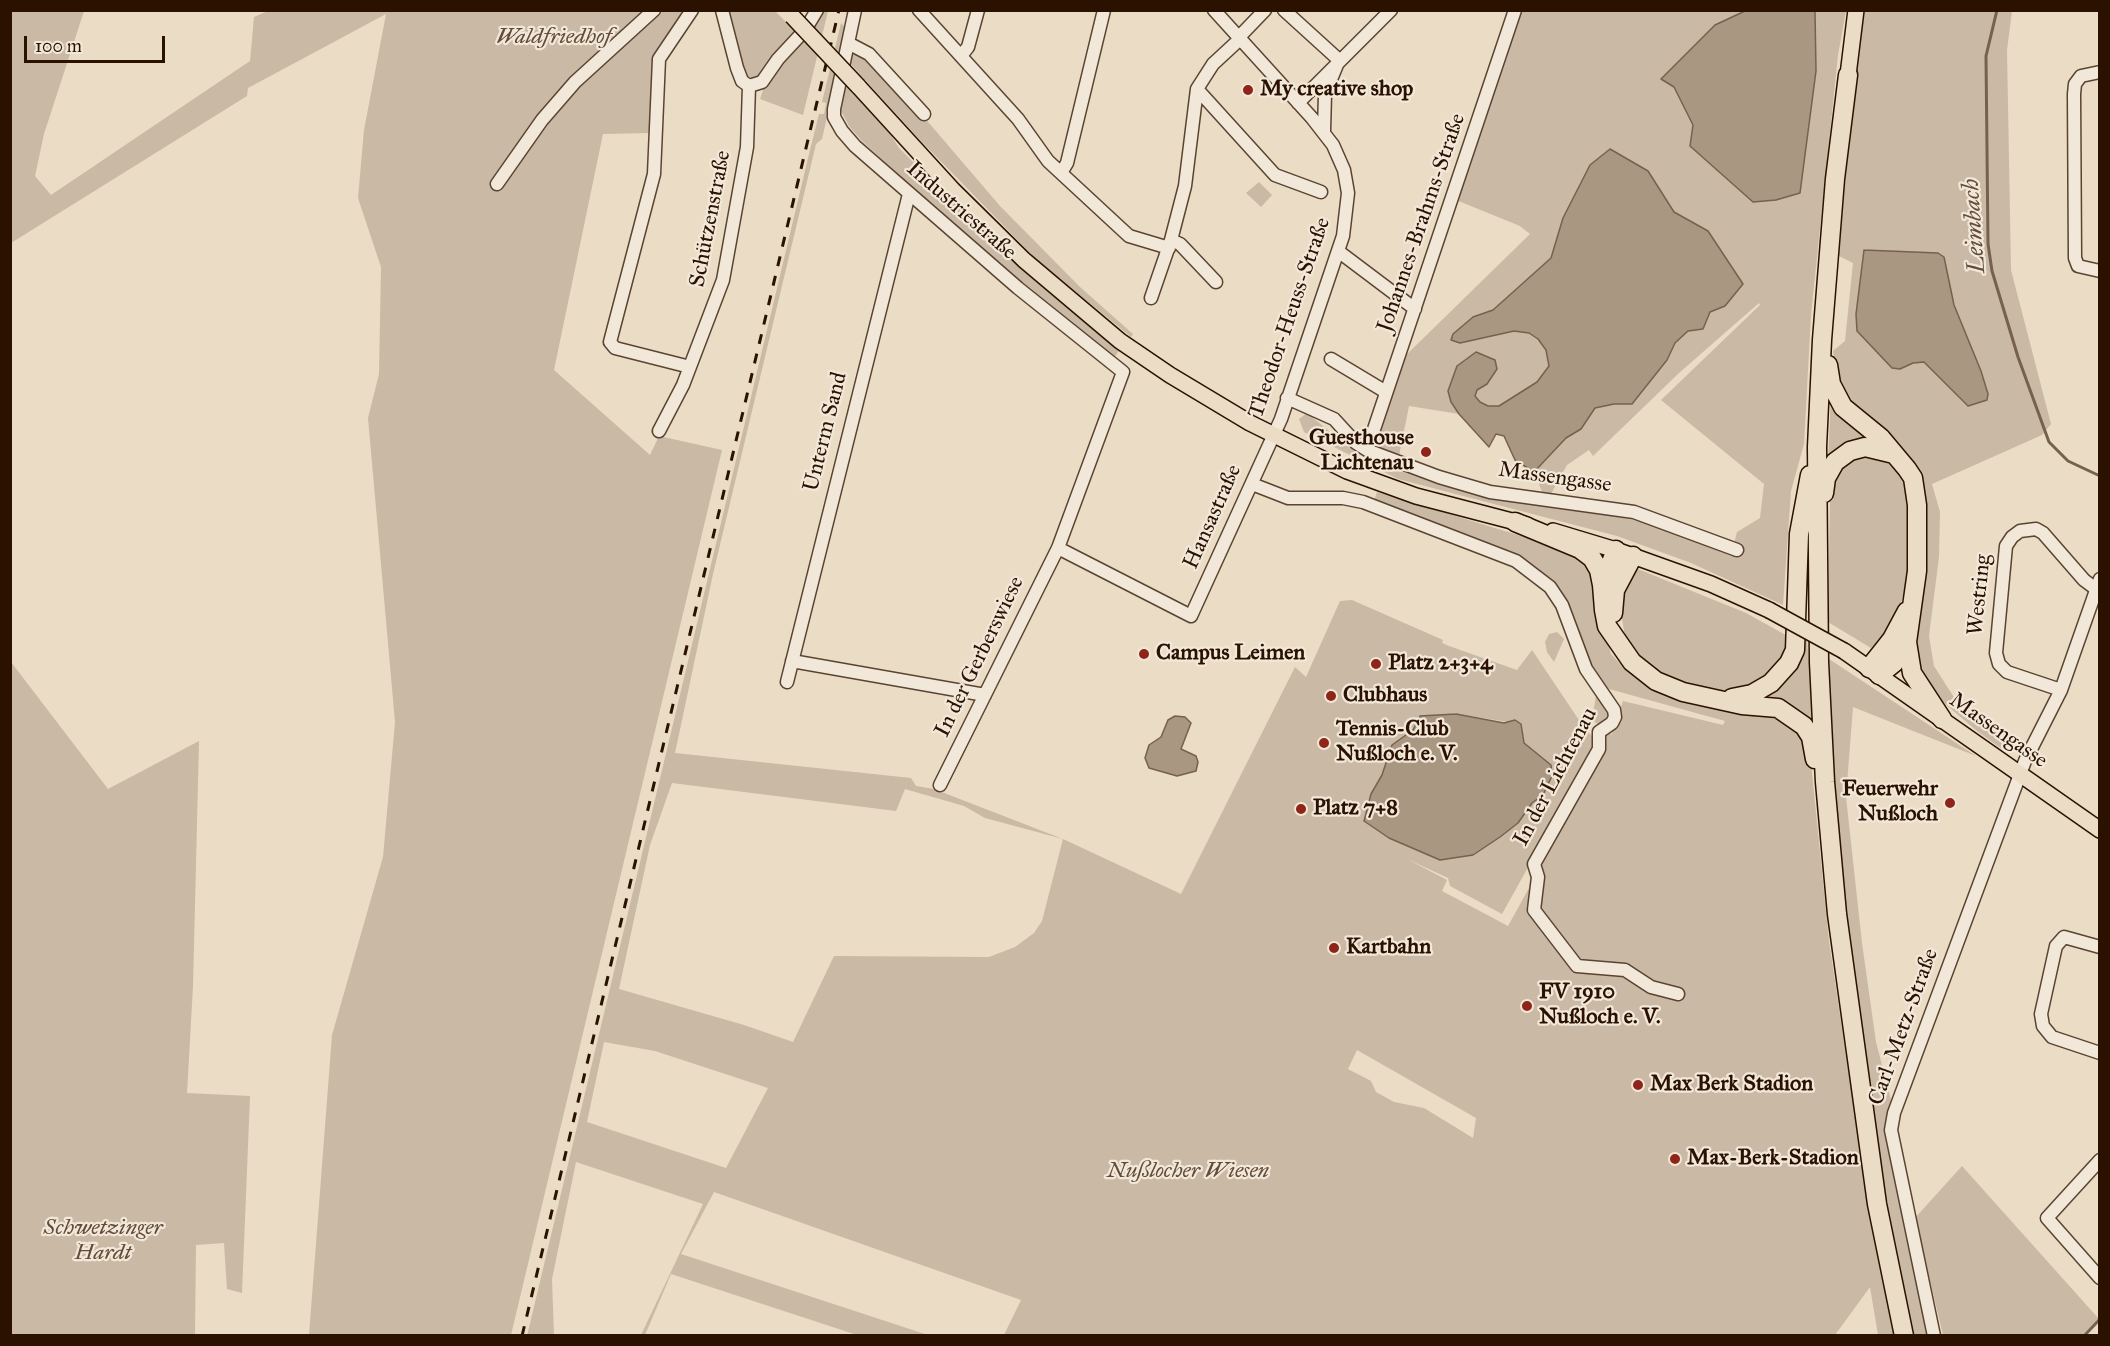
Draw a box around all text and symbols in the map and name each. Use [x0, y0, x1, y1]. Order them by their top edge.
scale bar [27, 24, 168, 62]
park label: Waldfriedhof [496, 25, 612, 51]
text: 100 m [35, 35, 82, 57]
place label: My creative shop [1260, 77, 1413, 103]
marker: My creative shop [1241, 83, 1255, 97]
street label: Johannes-Brahms-Straße [1372, 110, 1472, 336]
street label: Schützenstraße [685, 148, 737, 290]
street label: Industriestraße [901, 156, 1021, 266]
water label: Leimbach [1957, 178, 1993, 274]
street label: Theodor-Heuss-Straße [1243, 214, 1337, 422]
street label: Unterm Sand [798, 370, 854, 494]
place label: Guesthouse Lichtenau [1309, 426, 1414, 478]
marker: Guesthouse Lichtenau [1419, 445, 1433, 459]
street label: Massengasse [1497, 457, 1613, 499]
street label: Hansastraße [1178, 461, 1248, 573]
street label: Westring [1963, 553, 1997, 637]
street label: In der Gerberswiese [930, 572, 1030, 742]
place label: Campus Leimen [1156, 641, 1305, 667]
marker: Campus Leimen [1137, 647, 1151, 661]
place label: Platz 2+3+4 [1388, 651, 1492, 677]
marker: Platz 2+3+4 [1369, 657, 1383, 671]
place label: Clubhaus [1343, 683, 1427, 709]
street label: Massengasse [1944, 688, 2052, 774]
marker: Clubhaus [1324, 689, 1338, 703]
street label: In der Lichtenau [1508, 703, 1604, 851]
place label: Tennis-Club Nußloch e. V. [1336, 717, 1458, 768]
marker: Tennis-Club Nußloch e. V. [1317, 736, 1331, 750]
place label: Feuerwehr Nußloch [1842, 777, 1938, 828]
place label: Platz 7+8 [1313, 796, 1398, 822]
marker: Feuerwehr Nußloch [1943, 796, 1957, 810]
marker: Platz 7+8 [1294, 802, 1308, 816]
place label: Kartbahn [1346, 935, 1431, 961]
marker: Kartbahn [1327, 941, 1341, 955]
street label: Carl-Metz-Straße [1863, 945, 1945, 1109]
place label: FV 1910 Nußloch e. V. [1539, 980, 1661, 1032]
marker: FV 1910 Nußloch e. V. [1520, 999, 1534, 1013]
place label: Max Berk Stadion [1650, 1072, 1813, 1098]
marker: Max Berk Stadion [1631, 1078, 1645, 1092]
place label: Max-Berk-Stadion [1687, 1146, 1859, 1172]
marker: Max-Berk-Stadion [1668, 1152, 1682, 1166]
park label: Nußlocher Wiesen [1107, 1159, 1269, 1185]
park label: Schwetzinger Hardt [43, 1216, 163, 1268]

